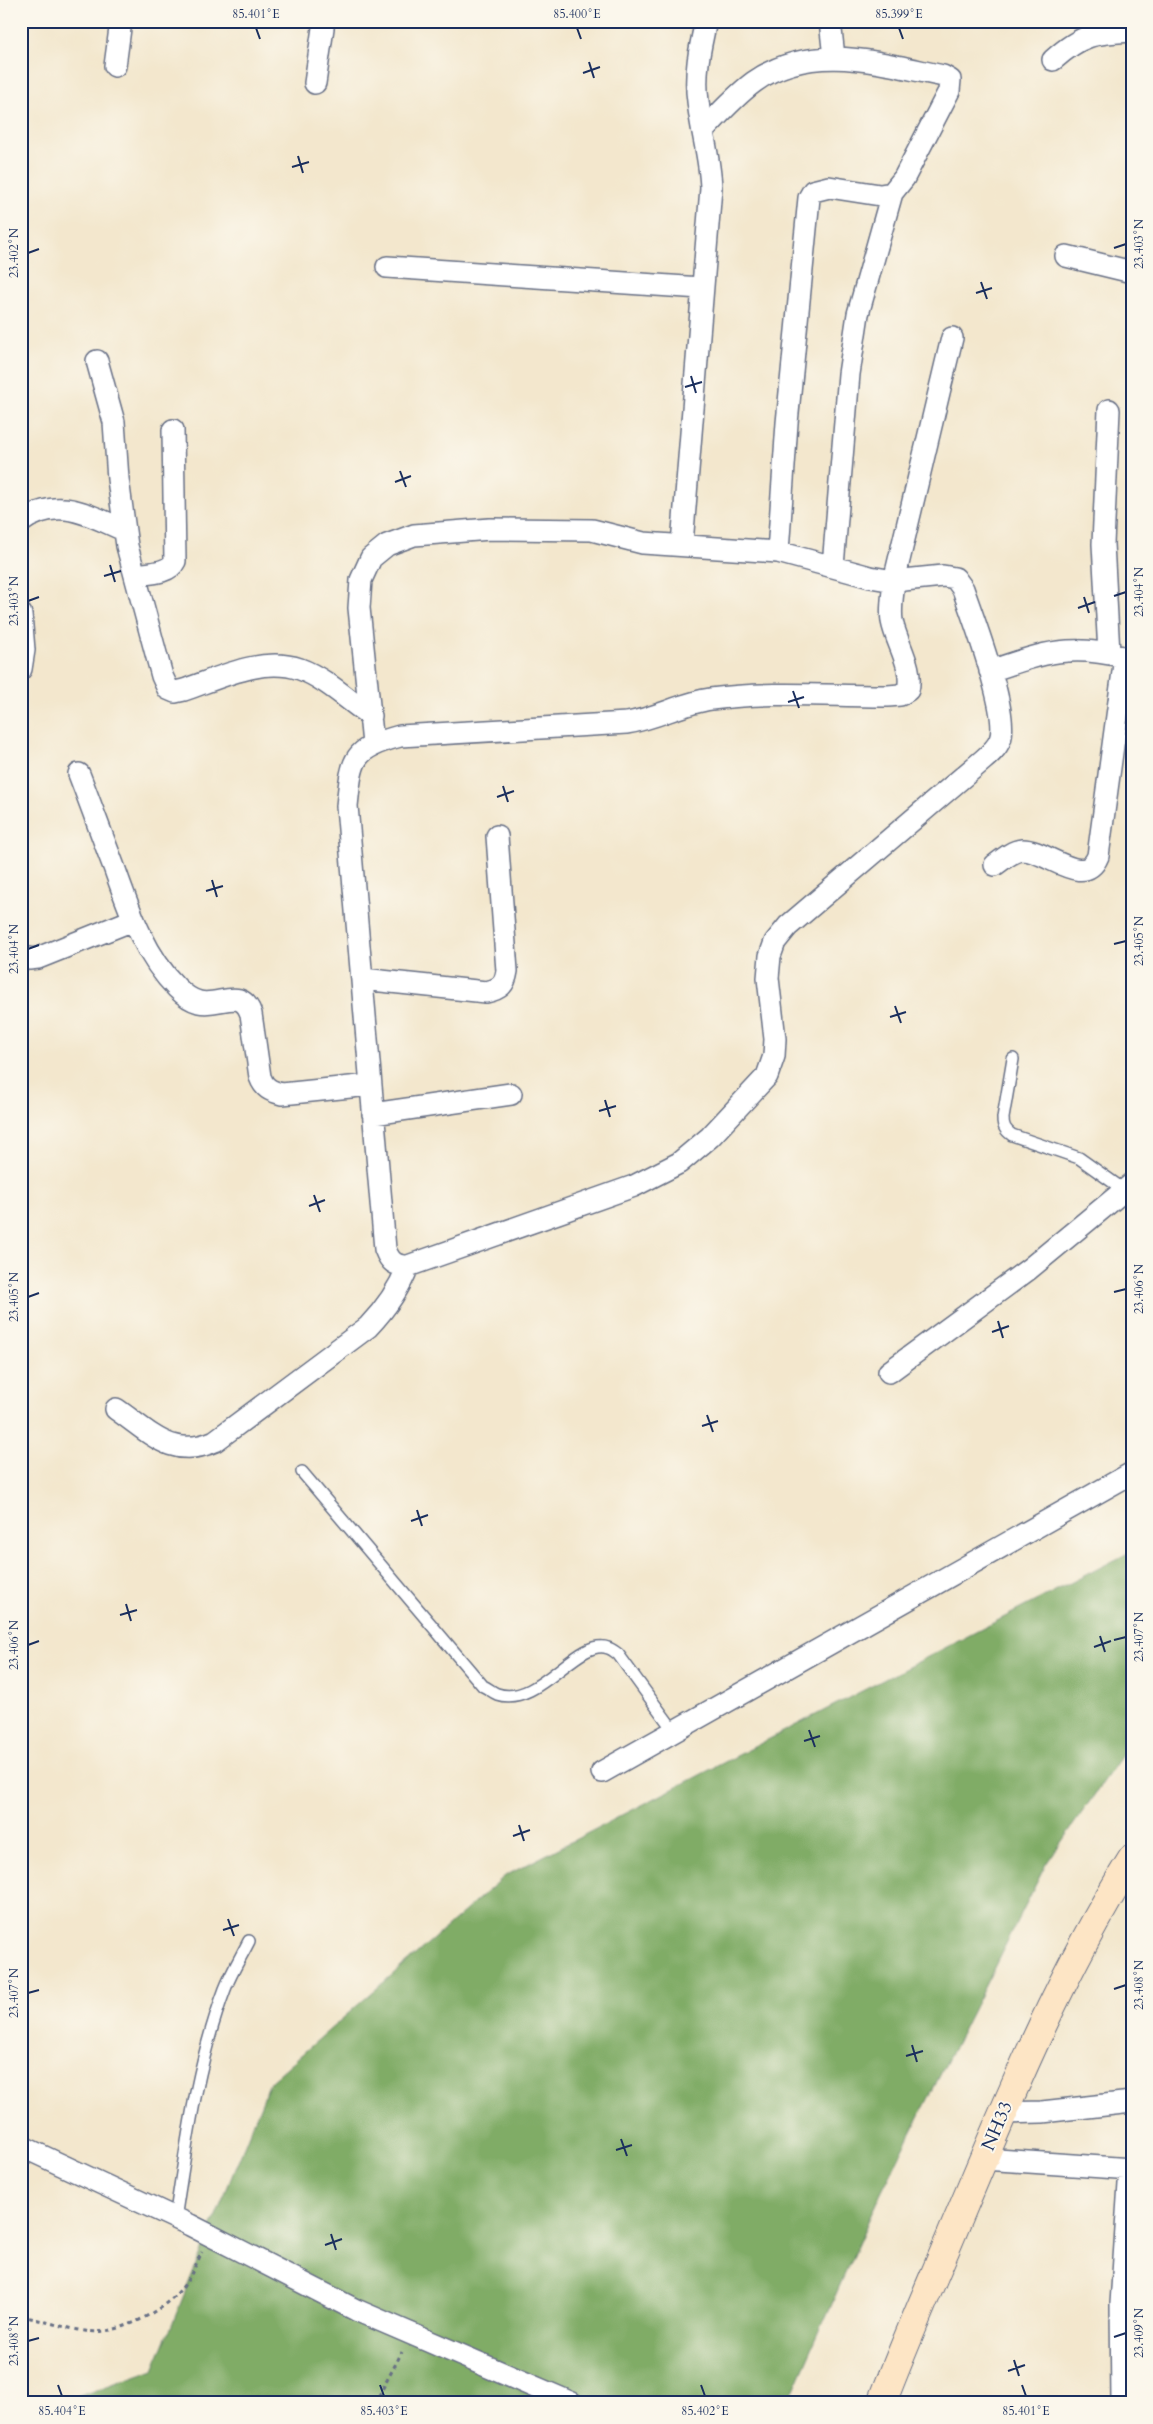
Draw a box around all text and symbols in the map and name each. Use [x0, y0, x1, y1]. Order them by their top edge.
text: 85.401°E [232, 6, 280, 22]
text: 85.400°E [553, 6, 601, 22]
text: 85.399°E [875, 6, 923, 22]
text: 23.403°N [1131, 218, 1147, 269]
text: 23.402°N [6, 227, 22, 278]
text: 23.404°N [1131, 566, 1147, 617]
text: 23.403°N [6, 575, 22, 626]
text: 23.405°N [1131, 915, 1147, 966]
text: 23.404°N [6, 923, 22, 974]
text: 23.406°N [1131, 1263, 1147, 1314]
text: 23.405°N [6, 1271, 22, 1322]
text: 23.407°N [1131, 1611, 1147, 1662]
text: 23.406°N [6, 1619, 22, 1670]
text: 23.408°N [1131, 1959, 1147, 2010]
text: 23.407°N [6, 1967, 22, 2018]
street label: NH33 [975, 2097, 1019, 2155]
text: 23.409°N [1131, 2307, 1147, 2358]
text: 23.408°N [6, 2315, 22, 2366]
text: 85.404°E [38, 2403, 86, 2419]
text: 85.403°E [360, 2403, 408, 2419]
text: 85.402°E [681, 2403, 729, 2419]
text: 85.401°E [1002, 2403, 1050, 2419]

